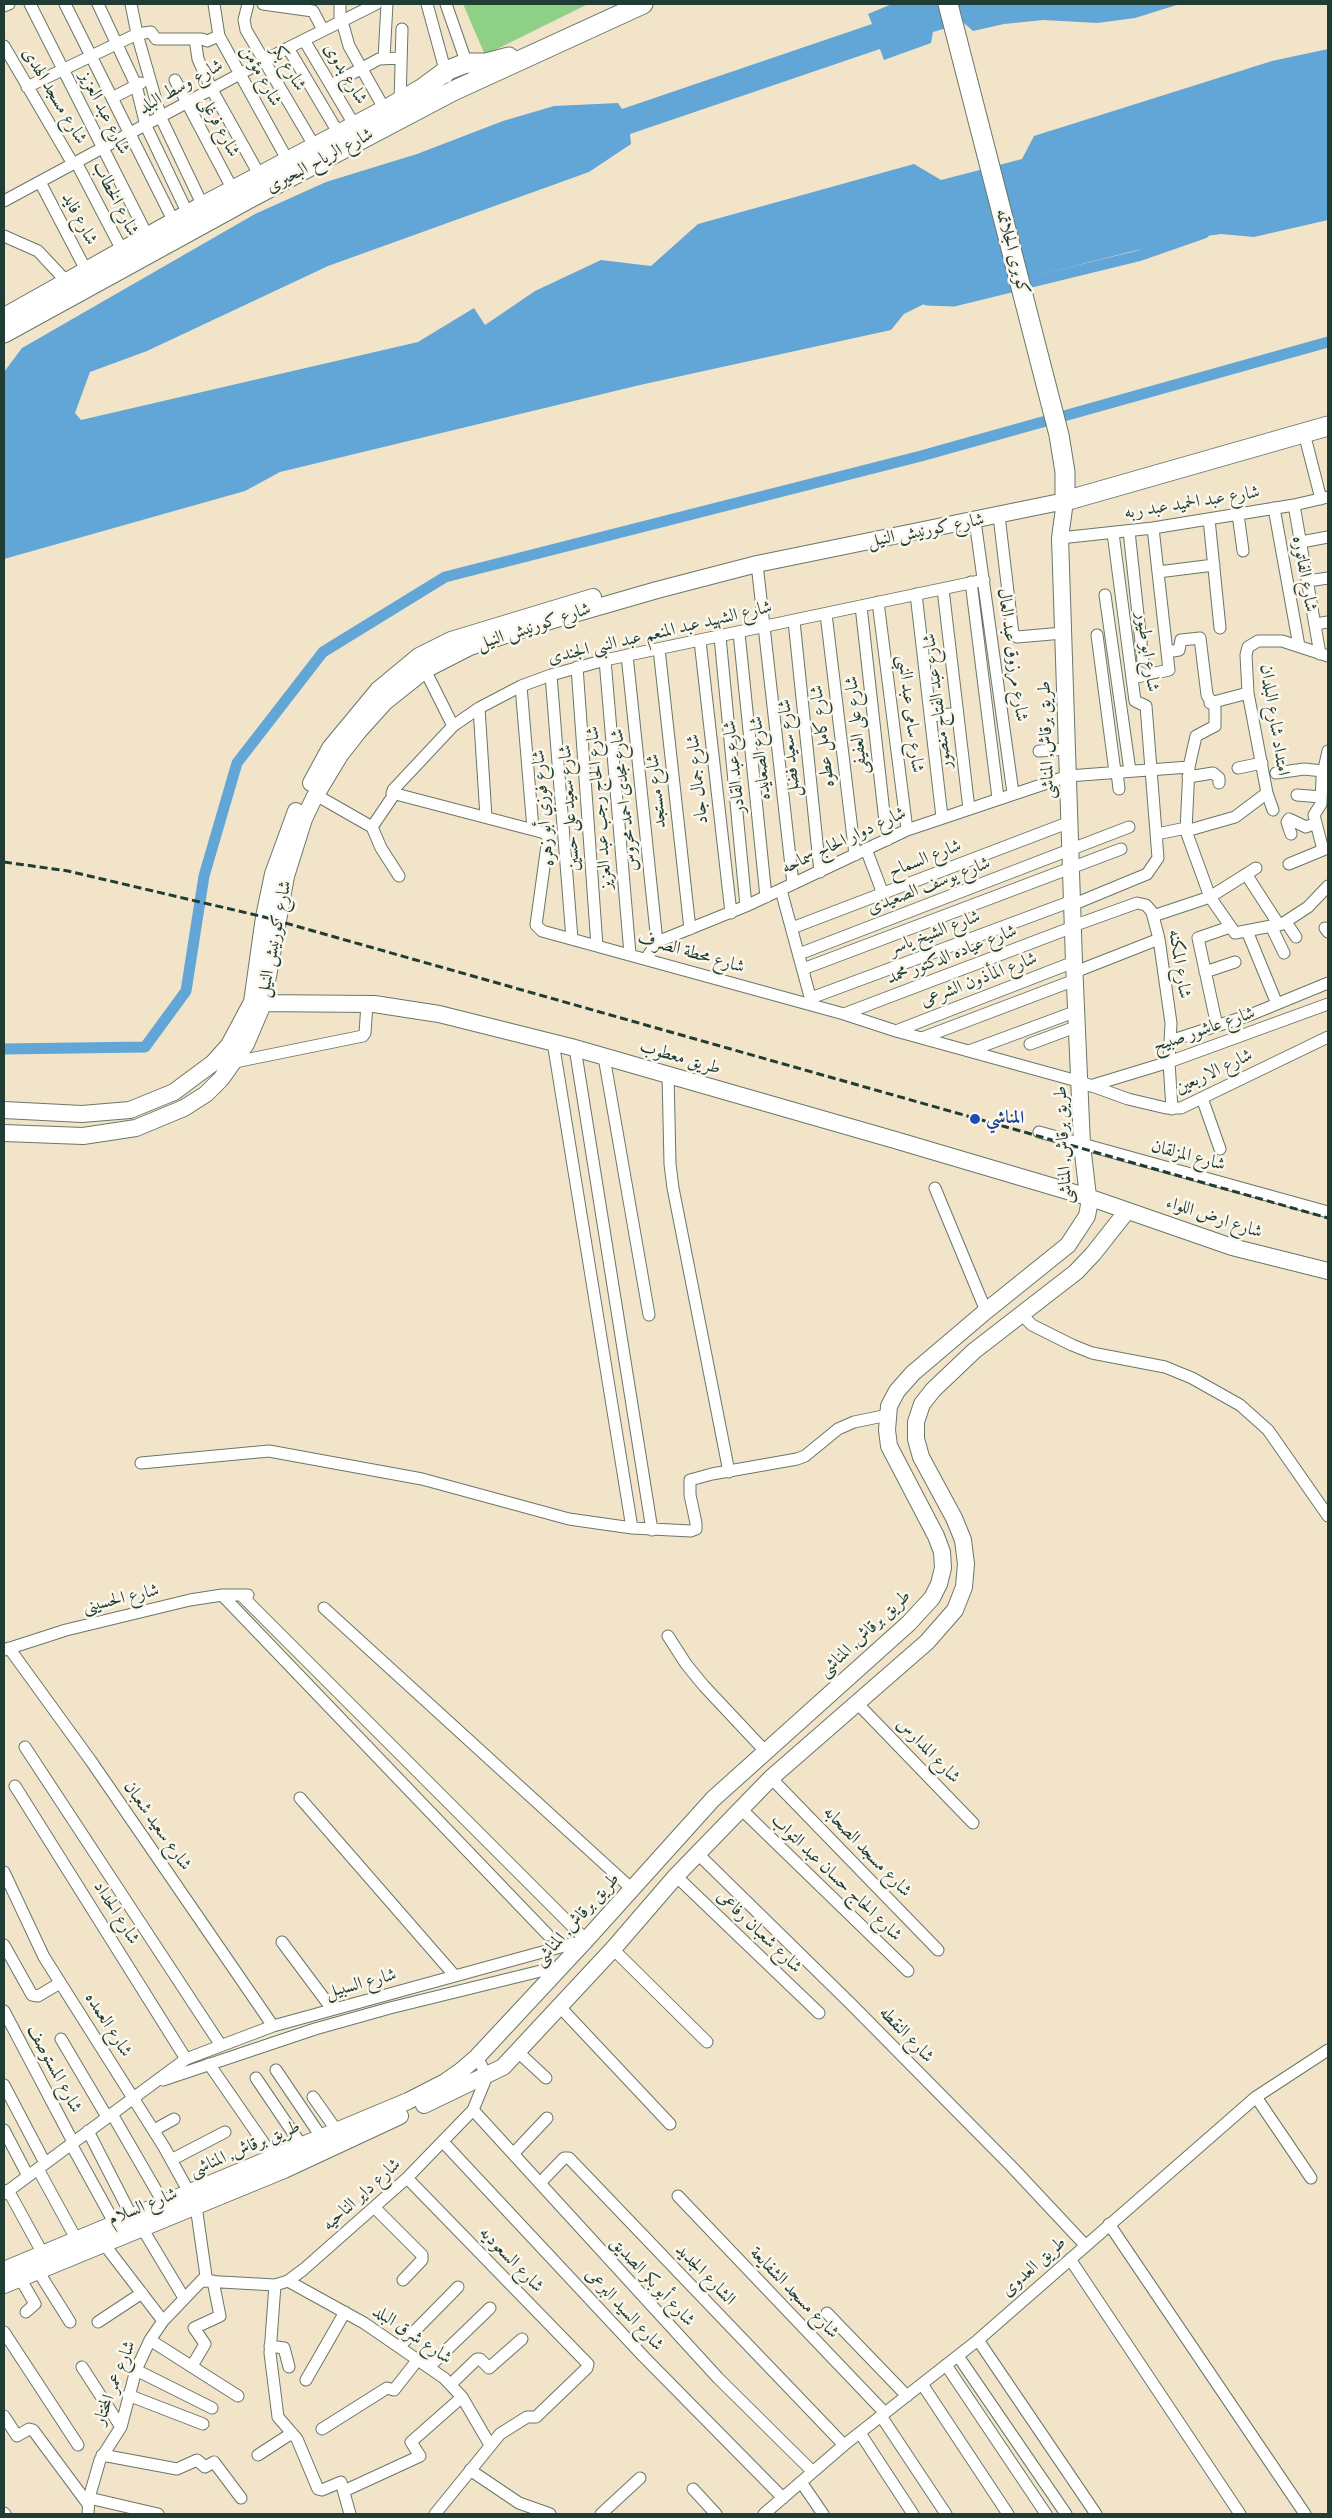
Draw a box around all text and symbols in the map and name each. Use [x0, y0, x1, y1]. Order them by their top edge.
street label: شارع بدوى [318, 39, 372, 109]
street label: شارع بكر [266, 41, 310, 95]
street label: شارع مؤمن [236, 42, 286, 110]
street label: شارع مسجد الهدى [17, 44, 91, 148]
street label: شارع وسط البلد [135, 55, 227, 119]
street label: شارع عبد العزيز [74, 68, 134, 158]
street label: شارع فرغلى [194, 93, 244, 161]
street label: شارع الرياح البحيرى [263, 124, 377, 198]
street label: شارع الخطاب [87, 158, 143, 240]
street label: شارع فايد [56, 189, 102, 249]
street label: كوبرى الجلاتمه [990, 207, 1034, 297]
street label: شارع عبد الحميد عبد ربه [1123, 482, 1261, 524]
street label: شارع كورنيش النيل [866, 509, 986, 553]
street label: شارع الفاتوره [1287, 534, 1321, 614]
street label: شارع مرزوق عبد العال [992, 587, 1032, 723]
street label: شارع الشهيد عبد المنعم عبد النبى الجندى [546, 597, 774, 669]
street label: شارع كورنيش النيل [474, 598, 594, 656]
street label: شارع ابو طيور [1131, 611, 1163, 693]
street label: شارع عبد الفتاح منصور [919, 632, 957, 770]
street label: شارع سامى عبد النبى [892, 654, 928, 774]
street label: امتداد شارع البلدان [1255, 663, 1293, 777]
street label: شارع على العفيفى [841, 675, 873, 775]
street label: طريق برقاش, المناشى [1034, 680, 1060, 800]
street label: شارع كامل عطوه [806, 684, 840, 788]
street label: شارع سعيد فضل [774, 698, 806, 798]
street label: شارع الصعايده [746, 715, 776, 801]
street label: شارع عبد القادر [719, 719, 751, 815]
street label: شارع الحاج رجب عبد العزيز [582, 725, 618, 891]
street label: شارع مجدى احمد محروس [607, 727, 643, 873]
street label: شارع جمال جاد [683, 733, 713, 825]
street label: شارع سعيد على حسين [555, 744, 585, 872]
street label: شارع فوزي أبو زهره [528, 749, 560, 867]
street label: شارع مستجد [642, 753, 672, 829]
street label: شارع دوار الحاج سماحه [778, 803, 910, 879]
street label: شارع السماح [885, 835, 965, 883]
street label: شارع يوسف الصعيدى [864, 853, 994, 919]
street label: شارع كورنيش النيل [253, 879, 297, 999]
street label: شارع الشيخ ياسر [886, 906, 984, 960]
street label: شارع عياده الدكتور محمد [884, 920, 1020, 990]
street label: شارع محطة الصرف [635, 927, 747, 979]
street label: شارع المكنه [1163, 928, 1195, 1000]
street label: شارع المأذون الشرعى [918, 948, 1040, 1012]
street label: شارع عاشور صبيح [1150, 1002, 1258, 1058]
street label: طريق معطوب [637, 1036, 723, 1080]
street label: شارع الاربعين [1172, 1045, 1256, 1099]
street label: طريق برقاش, المناشى [1050, 1085, 1078, 1205]
place label: المناشي [986, 1108, 1024, 1130]
marker: المناشي [968, 1112, 982, 1126]
street label: شارع المزلقان [1149, 1136, 1227, 1176]
street label: شارع ارض اللواء [1163, 1192, 1265, 1244]
street label: شارع الحسينى [81, 1580, 161, 1618]
street label: طريق برقاش, المناشى [814, 1586, 916, 1682]
street label: شارع المدارس [891, 1714, 965, 1788]
street label: شارع سعيد شعبان [118, 1777, 196, 1875]
street label: شارع مسجد الصحابه [818, 1802, 916, 1902]
street label: شارع الحاج حسان عبد التواب [766, 1810, 906, 1946]
street label: طريق برقاش, المناشى [529, 1869, 625, 1971]
street label: شارع الحداد [88, 1877, 144, 1949]
street label: شارع شعبان رفاعى [712, 1886, 806, 1978]
street label: شارع السبيل [323, 1964, 399, 2004]
street label: شارع العمده [80, 1989, 136, 2061]
street label: شارع النقطه [874, 2002, 938, 2068]
street label: شارع المستوصف [22, 2021, 86, 2117]
street label: طريق برقاش, المناشى [186, 2116, 304, 2182]
street label: شارع داير الناحيه [318, 2154, 406, 2236]
street label: شارع السلام [105, 2183, 181, 2231]
street label: شارع السعوديه [474, 2222, 548, 2298]
street label: طريق العدوى [997, 2232, 1071, 2302]
street label: شارع أبو بكر الصديق [605, 2233, 699, 2331]
street label: الشارع الجديد [670, 2240, 740, 2310]
street label: شارع مسجد الشفايعة [745, 2243, 843, 2343]
street label: شارع السيد البرعى [580, 2264, 668, 2356]
street label: شارع شرق البلد [368, 2301, 456, 2369]
street label: شارع عمر المختار [89, 2338, 141, 2428]

